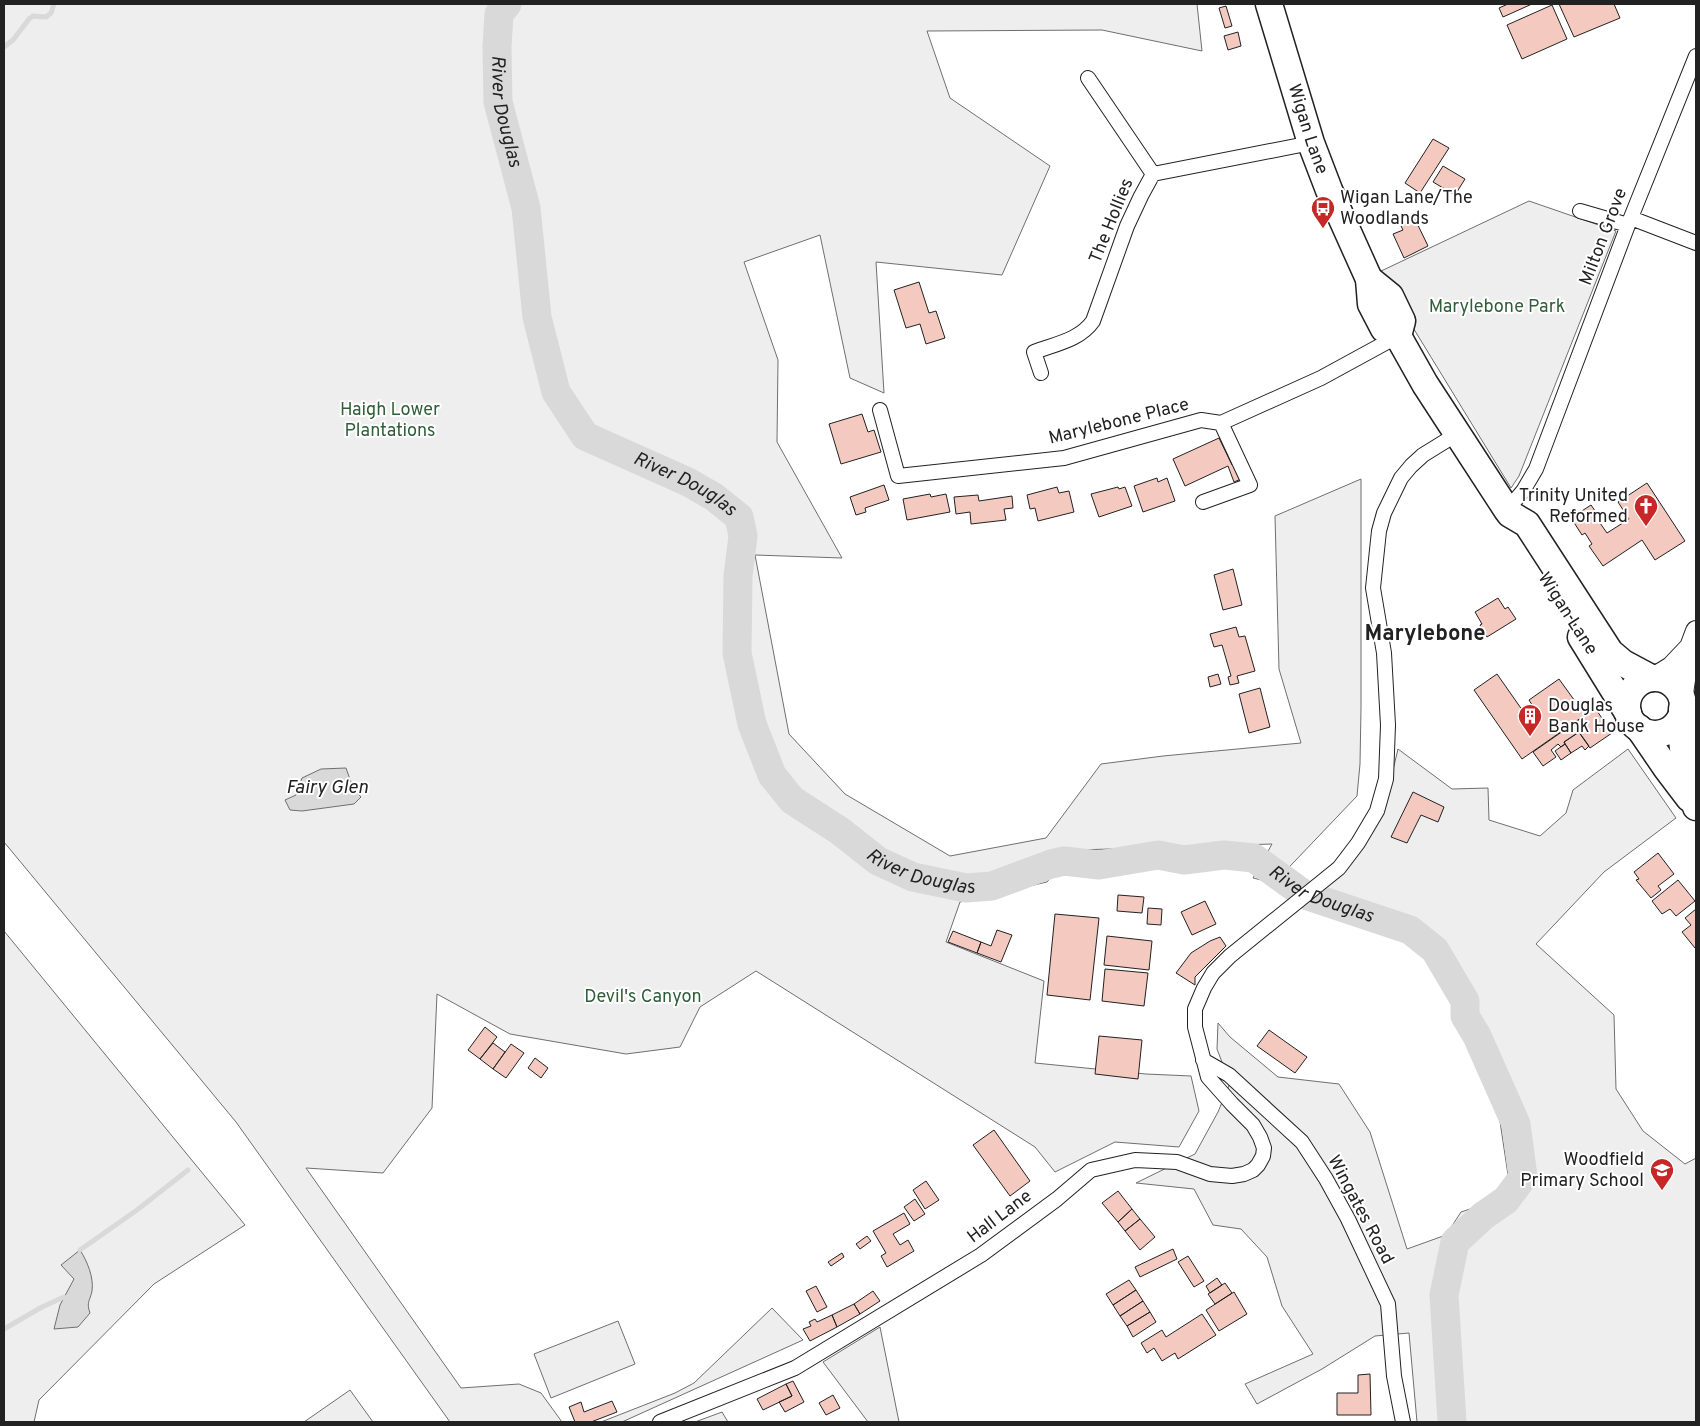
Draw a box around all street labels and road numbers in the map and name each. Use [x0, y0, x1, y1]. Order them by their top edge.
street label: Wigan Lane [1282, 81, 1333, 178]
street label: The Hollies [1085, 175, 1139, 267]
street label: Milton Grove [1575, 185, 1633, 289]
street label: Marylebone Place [1046, 393, 1192, 451]
street label: Wigan Lane [1532, 568, 1602, 660]
street label: Wingates Road [1322, 1152, 1398, 1268]
street label: Hall Lane [963, 1185, 1037, 1249]

